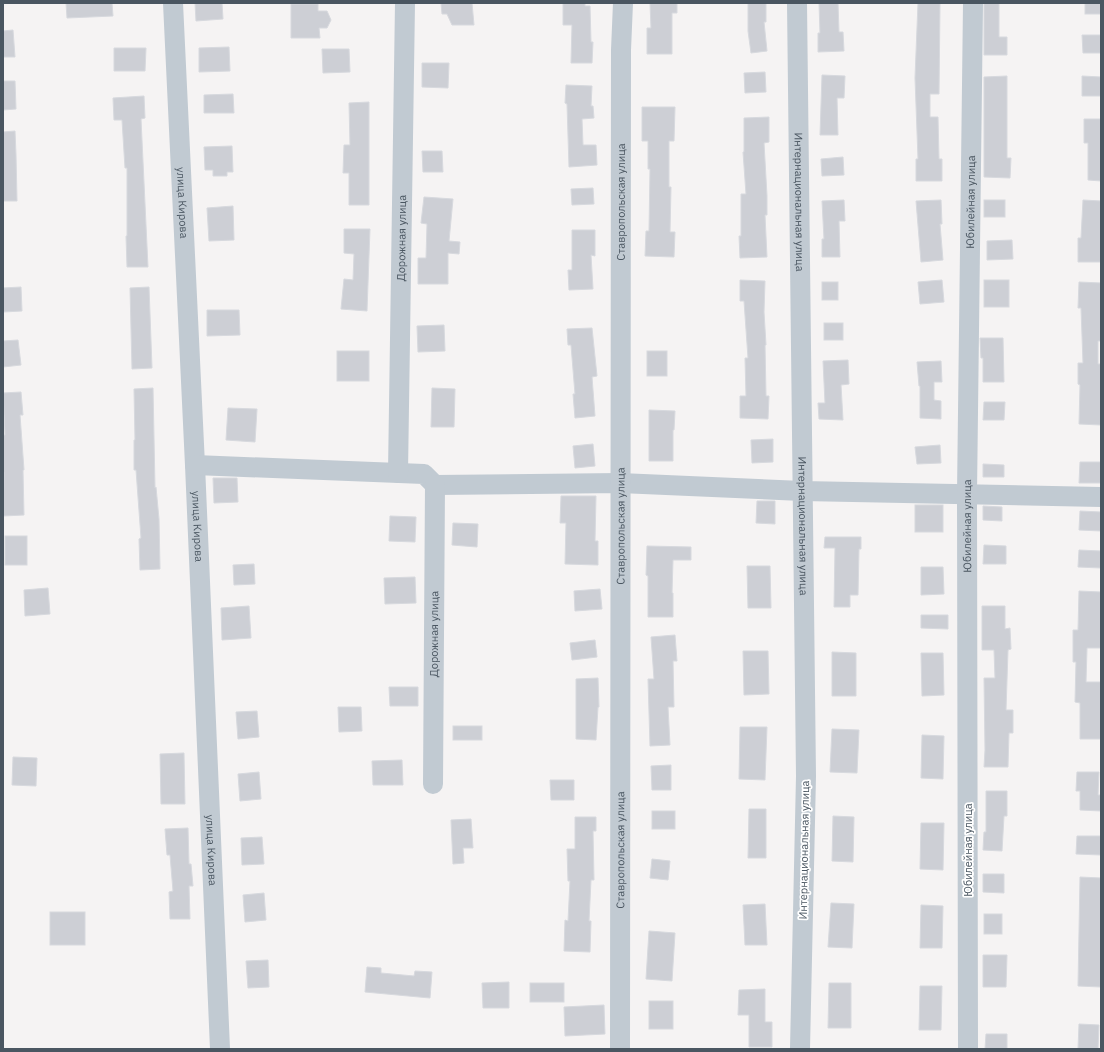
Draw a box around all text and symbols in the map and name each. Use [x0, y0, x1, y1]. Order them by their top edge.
street label: Интернациональная улица [792, 132, 807, 272]
street label: Ставропольская улица [614, 143, 628, 261]
street label: Юбилейная улица [963, 155, 978, 249]
street label: улица Кирова [174, 167, 191, 239]
street label: Дорожная улица [394, 195, 409, 281]
street label: Интернациональная улица [795, 456, 811, 596]
street label: Ставропольская улица [613, 467, 628, 585]
street label: Юбилейная улица [960, 479, 974, 573]
street label: улица Кирова [189, 491, 206, 562]
street label: Дорожная улица [427, 591, 441, 677]
street label: Интернациональная улица [796, 780, 812, 920]
street label: Ставропольская улица [613, 791, 627, 909]
street label: Юбилейная улица [961, 803, 975, 897]
street label: улица Кирова [203, 814, 220, 886]

